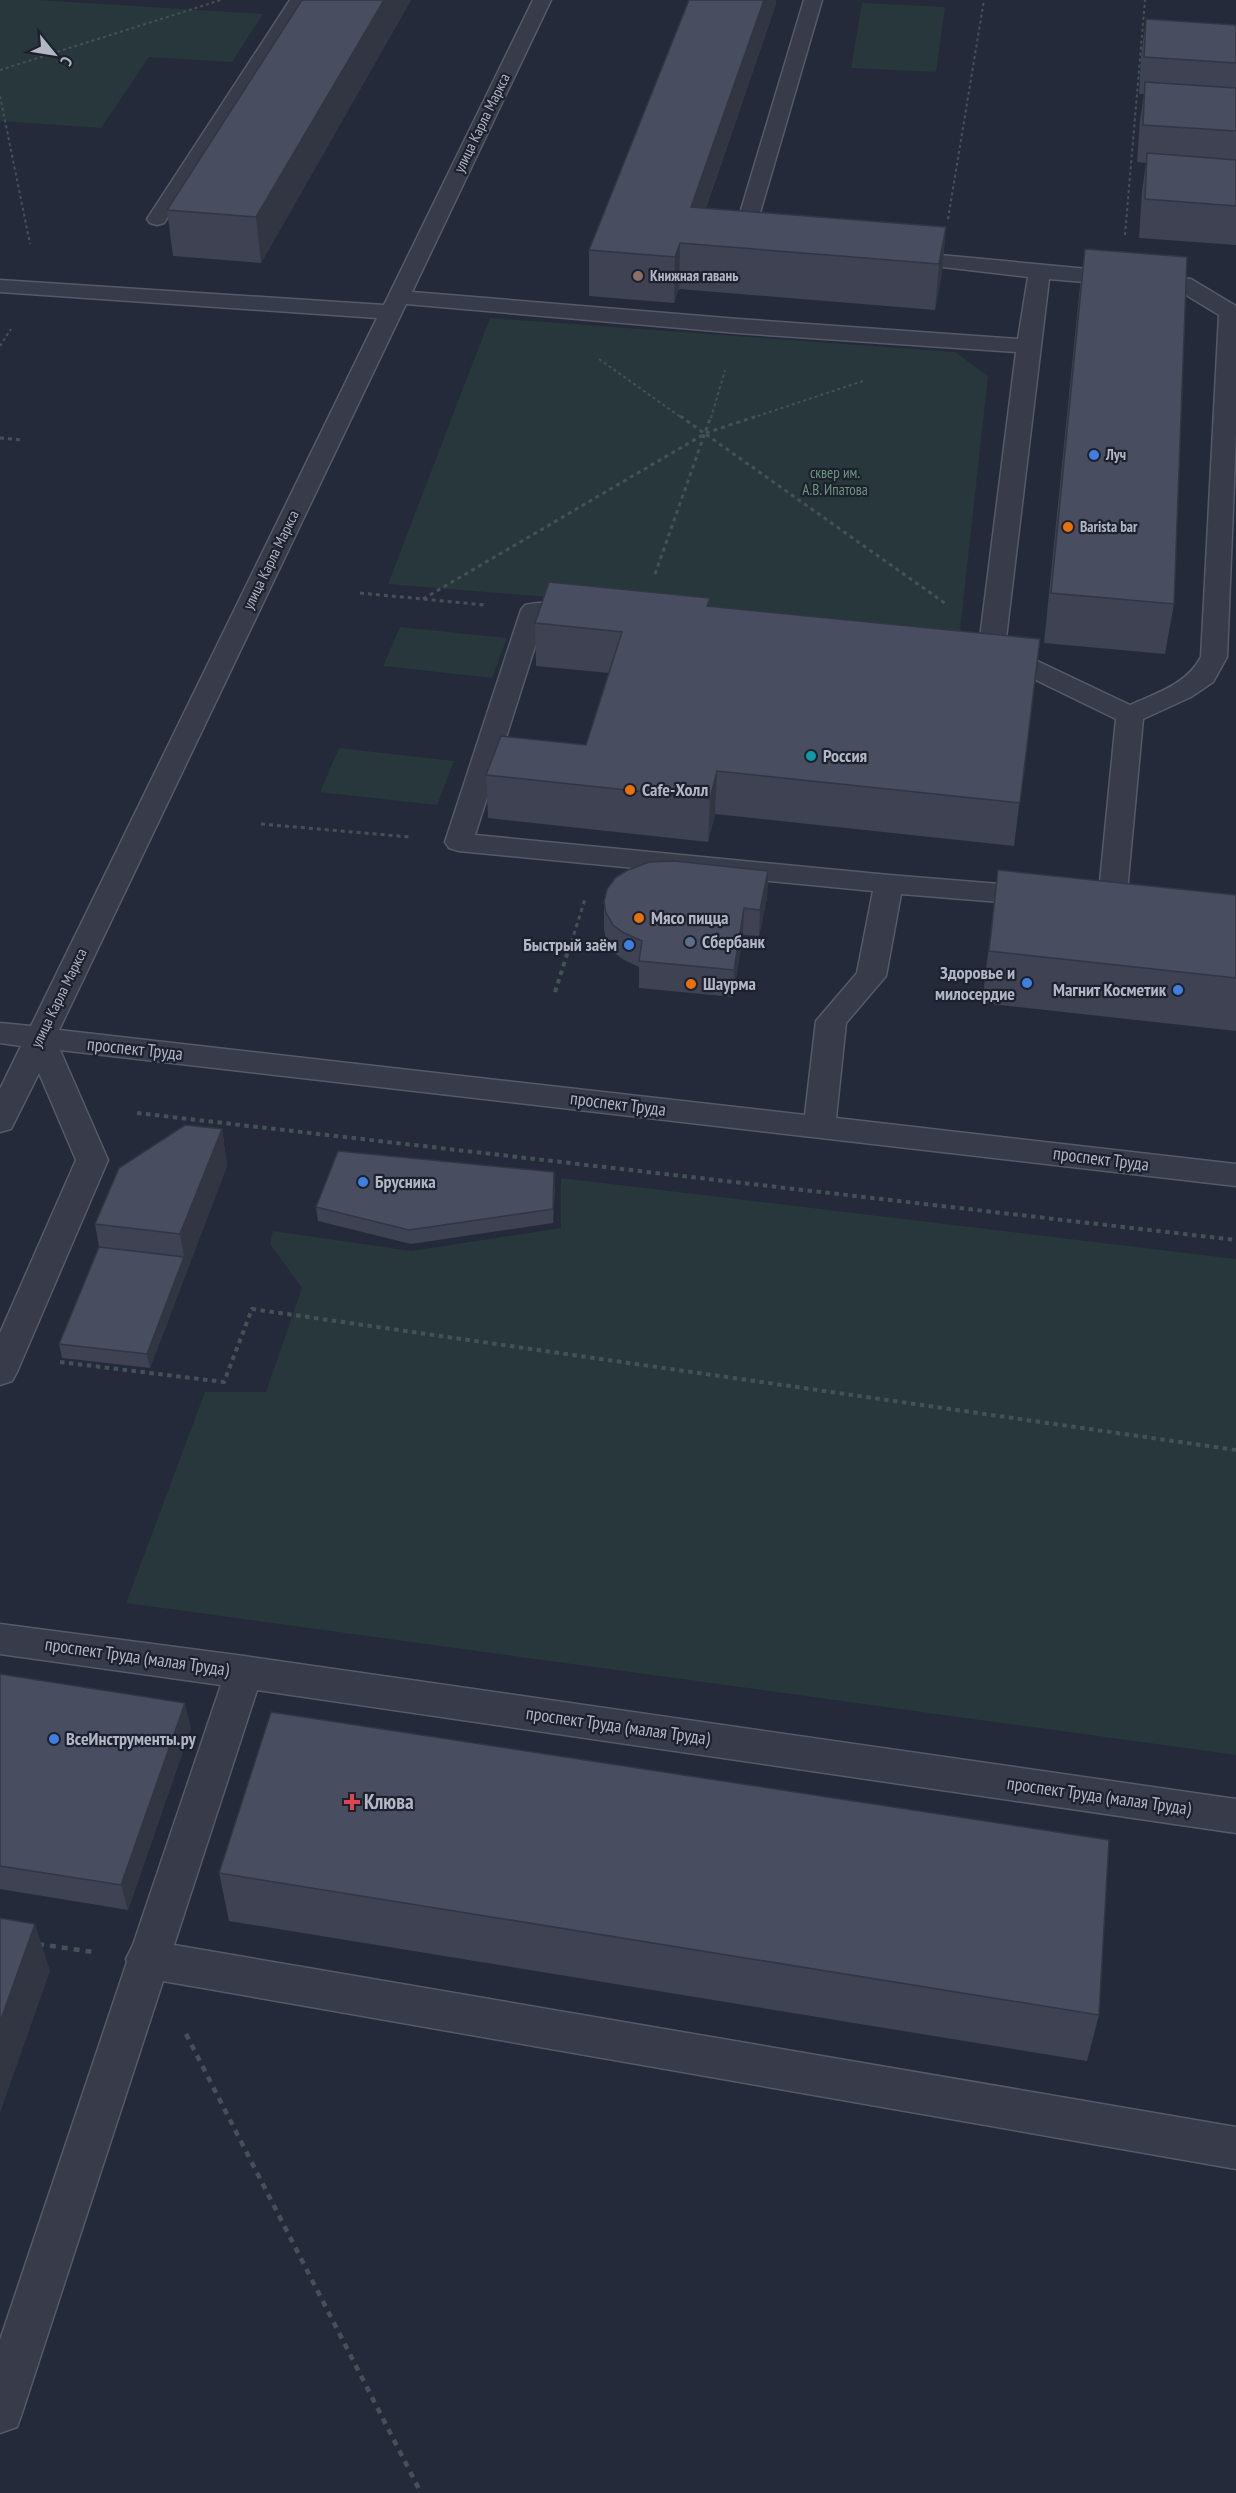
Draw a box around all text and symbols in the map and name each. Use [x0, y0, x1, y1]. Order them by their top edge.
north arrow [24, 24, 84, 84]
text: С [56, 53, 77, 70]
street label: улица Карла Маркса [449, 70, 514, 176]
place label: Книжная гавань [650, 266, 738, 285]
marker: Книжная гавань [631, 269, 645, 283]
place label: Луч [1105, 445, 1126, 464]
marker: Луч [1087, 448, 1101, 462]
park label: сквер им. А.В. Ипатова [802, 463, 868, 499]
street label: улица Карла Маркса [238, 507, 303, 613]
place label: Barista bar [1080, 517, 1138, 536]
marker: Barista bar [1061, 520, 1075, 534]
place label: Россия [823, 744, 867, 767]
marker: Россия [804, 749, 818, 763]
place label: Cafe-Холл [642, 778, 708, 801]
marker: Cafe-Холл [623, 783, 637, 797]
place label: Мясо пицца [651, 906, 728, 929]
marker: Мясо пицца [632, 911, 646, 925]
place label: Сбербанк [702, 930, 765, 953]
place label: Быстрый заём [523, 933, 617, 956]
marker: Сбербанк [683, 935, 697, 949]
marker: Быстрый заём [622, 938, 636, 952]
street label: улица Карла Маркса [26, 945, 91, 1051]
place label: Здоровье и милосердие [935, 961, 1015, 1005]
place label: Шаурма [703, 972, 756, 995]
marker: Здоровье и милосердие [1020, 976, 1034, 990]
marker: Шаурма [684, 977, 698, 991]
place label: Магнит Косметик [1053, 978, 1167, 1001]
marker: Магнит Косметик [1171, 983, 1185, 997]
street label: проспект Труда [86, 1032, 184, 1065]
street label: проспект Труда [569, 1086, 667, 1121]
street label: проспект Труда [1052, 1141, 1150, 1176]
place label: Брусника [375, 1170, 436, 1193]
marker: Брусника [356, 1175, 370, 1189]
street label: проспект Труда (малая Труда) [44, 1632, 231, 1681]
street label: проспект Труда (малая Труда) [525, 1701, 712, 1750]
place label: ВсеИнструменты.ру [66, 1727, 197, 1750]
marker: ВсеИнструменты.ру [47, 1732, 61, 1746]
street label: проспект Труда (малая Труда) [1006, 1771, 1193, 1820]
place label: Клюва [364, 1788, 414, 1815]
marker: Клюва [345, 1795, 359, 1809]

